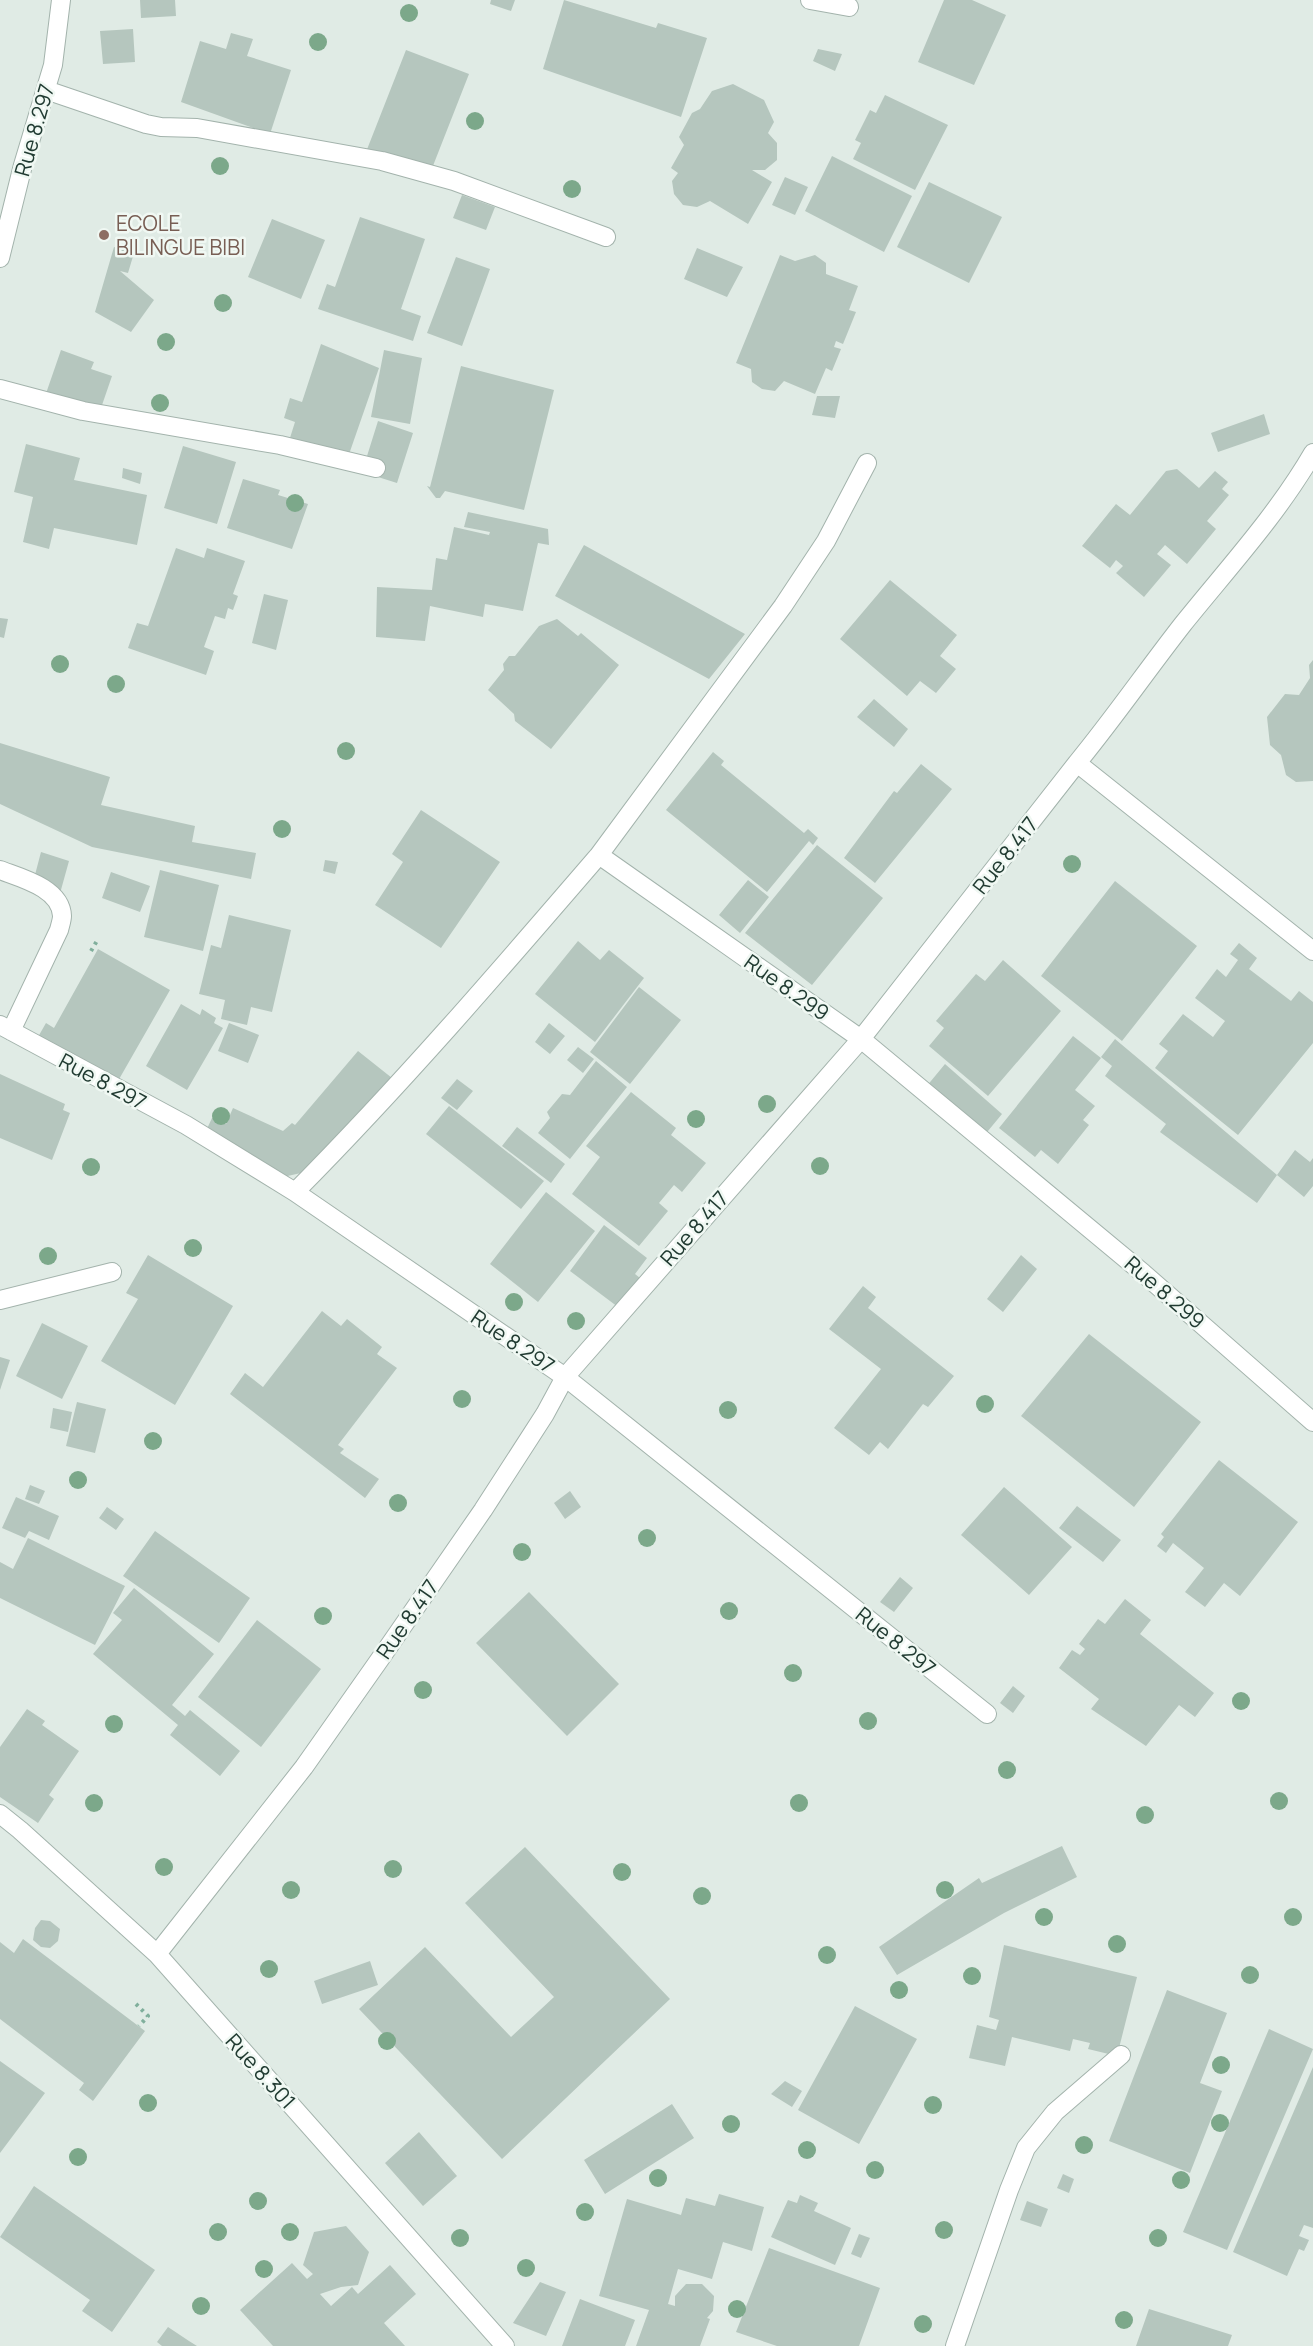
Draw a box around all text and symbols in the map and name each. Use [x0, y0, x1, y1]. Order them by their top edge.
street label: Rue 8.297 [7, 80, 61, 180]
place label: ECOLE BILINGUE BIBI [116, 209, 245, 261]
marker: ECOLE BILINGUE BIBI [97, 228, 111, 242]
street label: Rue 8.417 [966, 811, 1044, 899]
street label: Rue 8.299 [739, 948, 835, 1026]
street label: Rue 8.297 [55, 1046, 151, 1116]
street label: Rue 8.417 [654, 1185, 734, 1271]
street label: Rue 8.299 [1119, 1249, 1211, 1335]
street label: Rue 8.297 [466, 1303, 560, 1379]
street label: Rue 8.417 [369, 1574, 445, 1664]
street label: Rue 8.297 [850, 1600, 942, 1682]
street label: Rue 8.301 [220, 2027, 302, 2115]

